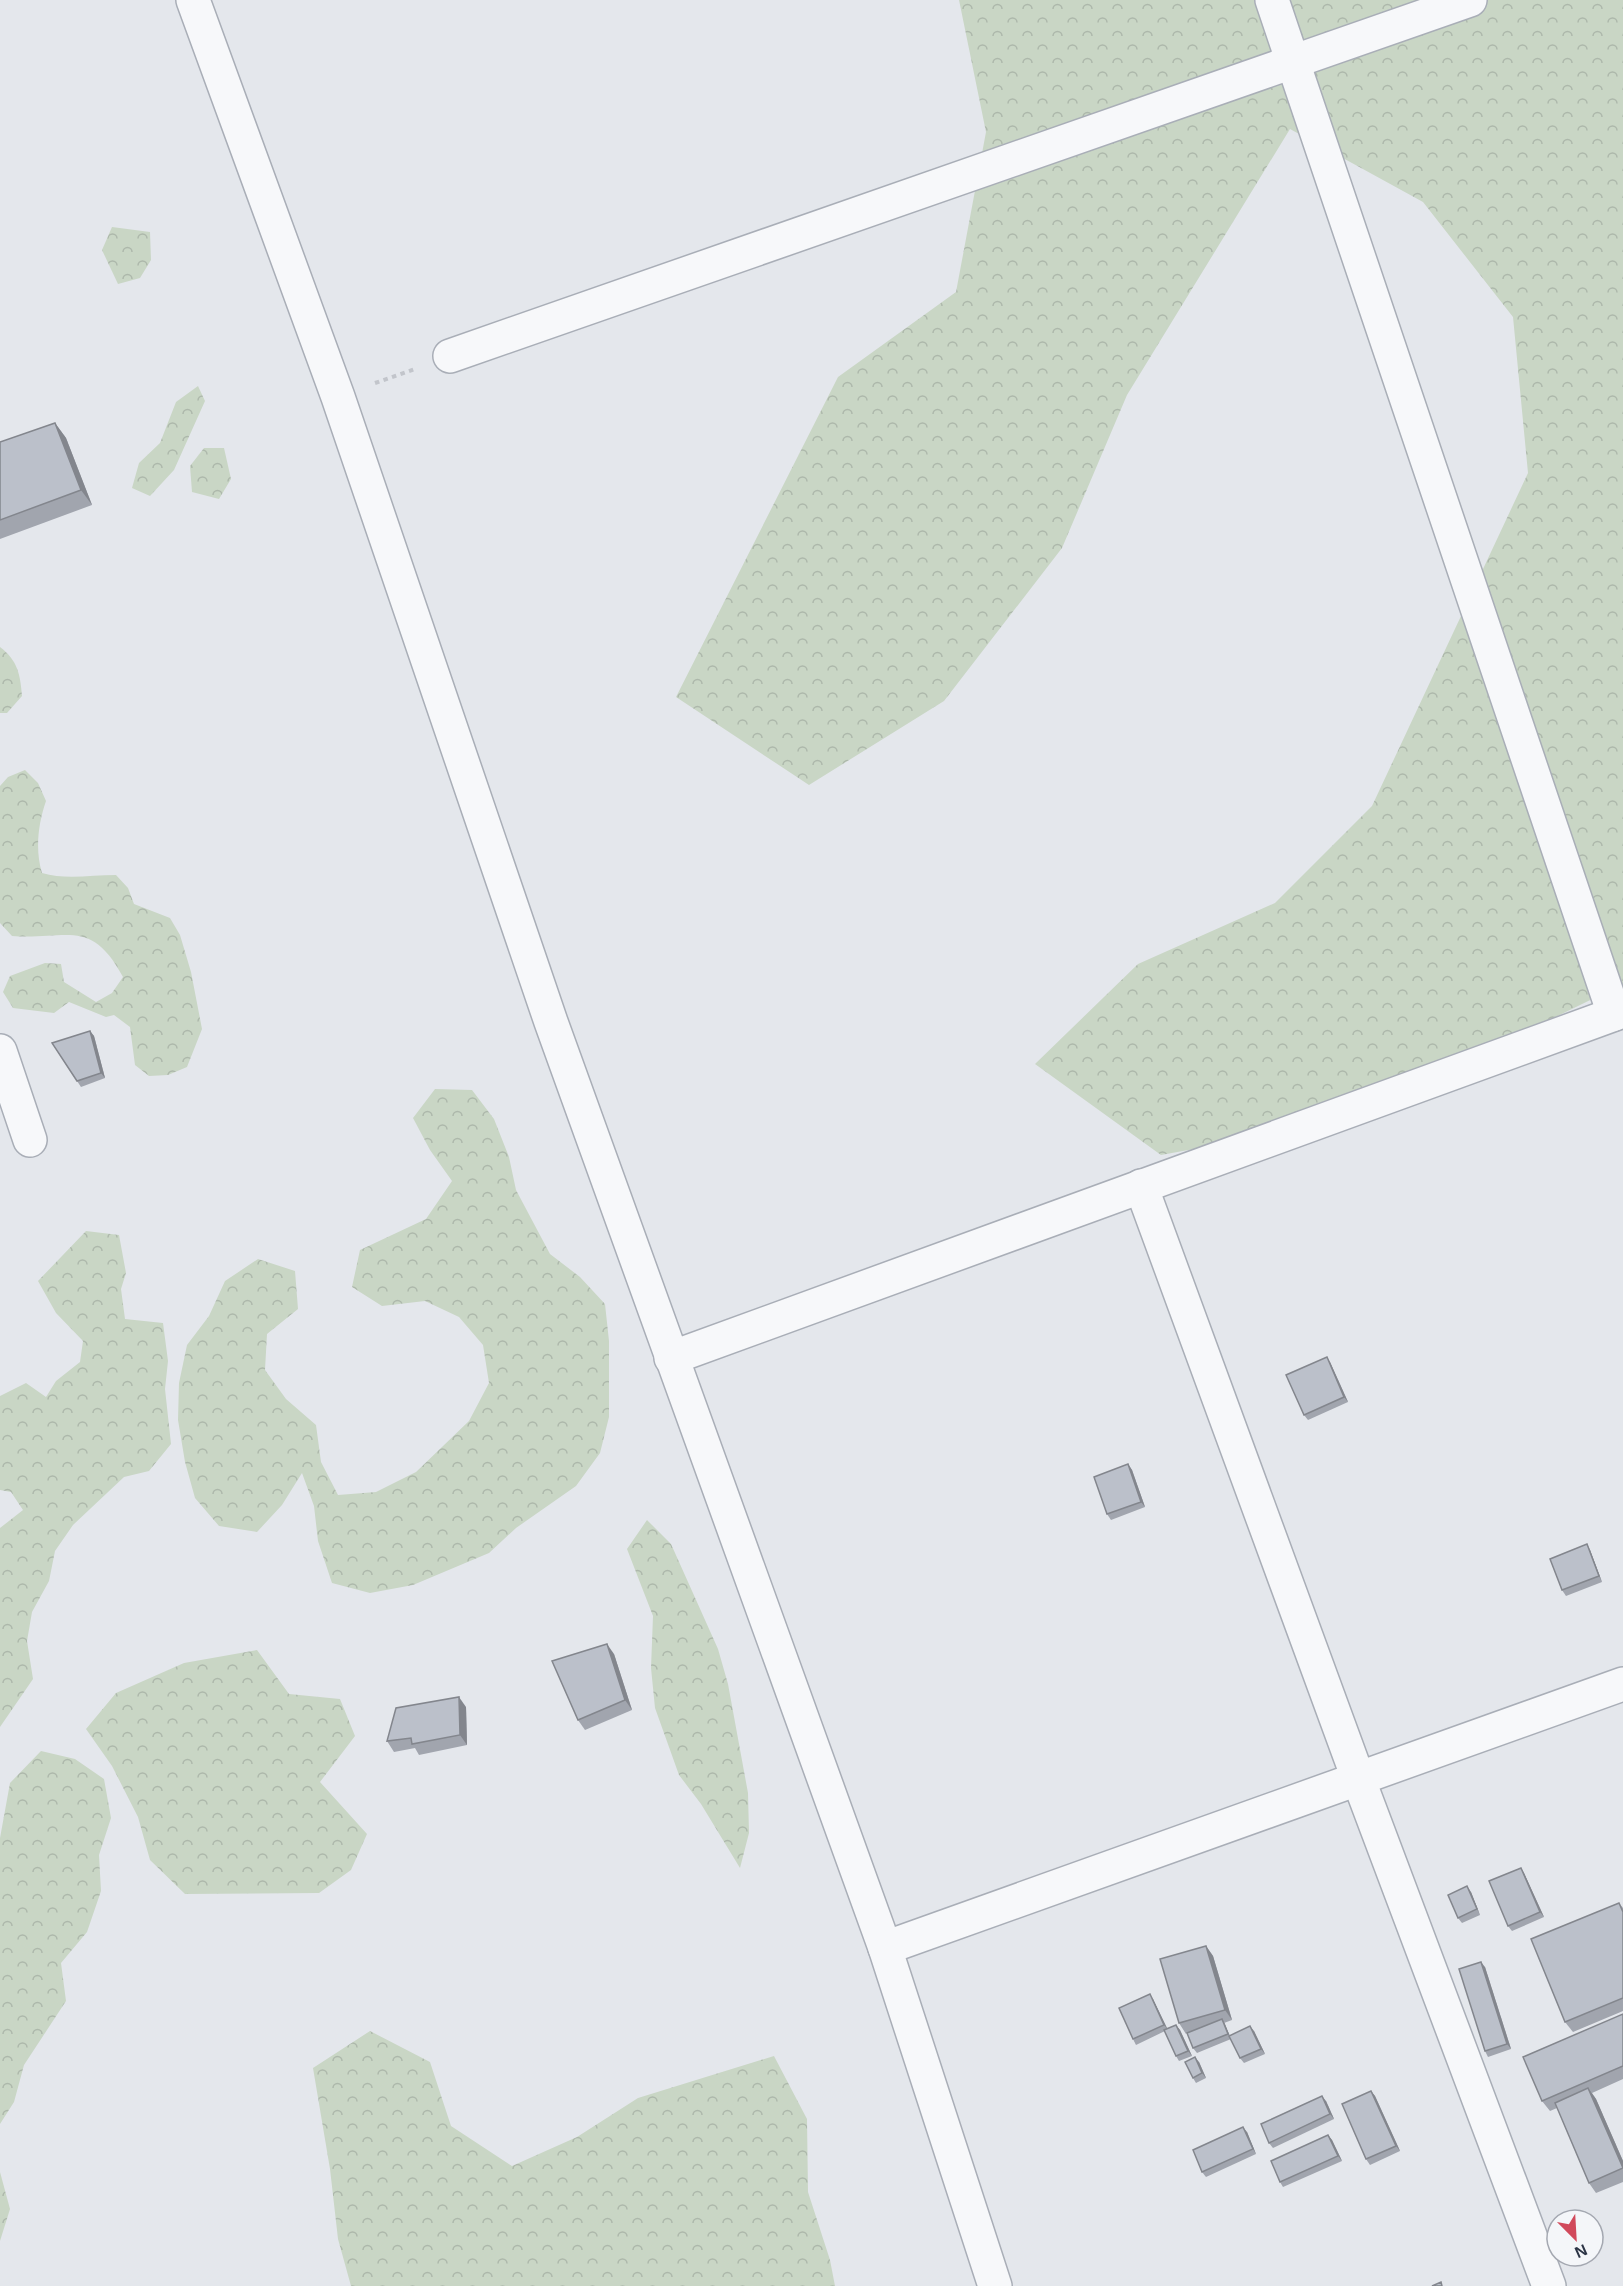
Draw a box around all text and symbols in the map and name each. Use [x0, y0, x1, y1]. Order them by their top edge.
north arrow [1545, 2208, 1605, 2268]
text: N [1572, 2241, 1590, 2261]

